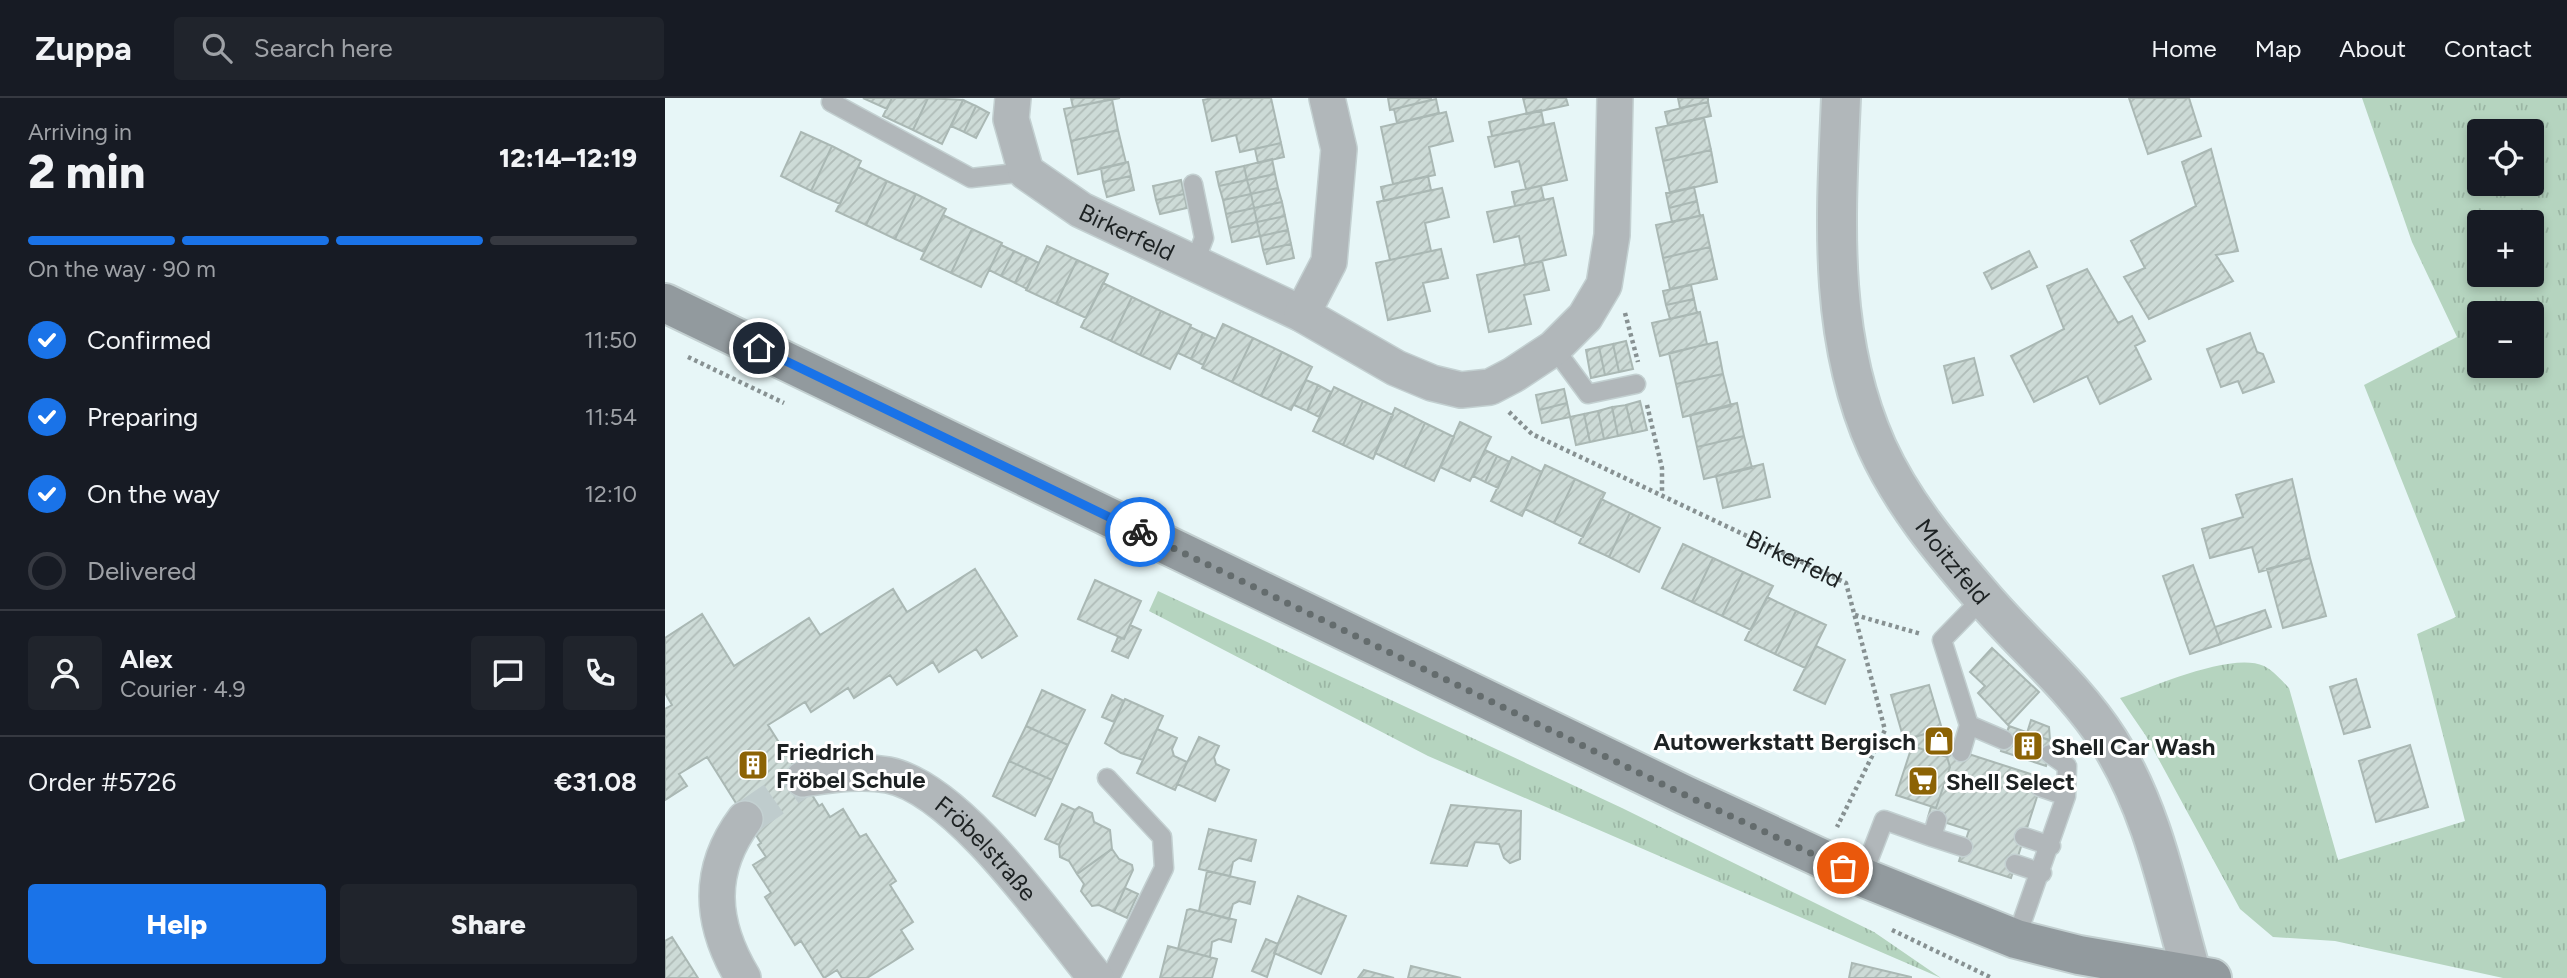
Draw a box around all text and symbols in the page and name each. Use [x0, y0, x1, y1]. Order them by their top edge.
search box [174, 17, 664, 80]
text: Zuppa [35, 29, 132, 68]
icon: search [198, 29, 236, 67]
text: Search here [254, 32, 393, 64]
text: Home [2151, 34, 2217, 63]
text: Map [2255, 34, 2301, 63]
text: About [2339, 34, 2406, 63]
text: Contact [2444, 34, 2532, 63]
text: Arriving in [28, 118, 132, 146]
map controls [2467, 119, 2544, 378]
button: locate [2467, 119, 2544, 196]
text: 12:14–12:19 [499, 142, 637, 174]
text: 2 min [28, 144, 145, 200]
street label: Birkerfeld [1075, 197, 1180, 267]
button: + [2467, 210, 2544, 287]
text: On the way · 90 m [28, 255, 216, 283]
button: − [2467, 301, 2544, 378]
pin [729, 318, 789, 378]
icon: check [28, 321, 66, 359]
text: Confirmed [87, 324, 211, 356]
text: 11:50 [584, 326, 637, 354]
icon: home [740, 329, 778, 367]
icon: check [28, 398, 66, 436]
text: Preparing [87, 401, 198, 433]
text: 11:54 [585, 403, 637, 431]
icon: check [28, 475, 66, 513]
text: On the way [87, 478, 220, 510]
text: 12:10 [585, 480, 637, 508]
courier [1105, 497, 1175, 567]
icon: bike [1121, 513, 1159, 551]
street label: Moitzfeld [1909, 513, 1997, 610]
street label: Birkerfeld [1742, 523, 1847, 593]
text: Delivered [87, 555, 196, 587]
button: person [28, 636, 102, 710]
button: chat [471, 636, 545, 710]
button: phone [563, 636, 637, 710]
text: Alex [120, 643, 173, 675]
text: Courier · 4.9 [120, 675, 246, 703]
shop icon: Autowerkstatt Bergisch [1922, 724, 1956, 758]
place label: Autowerkstatt Bergisch [1653, 727, 1916, 756]
building icon: Shell Car Wash [2011, 729, 2045, 763]
place label: Shell Car Wash [2051, 732, 2215, 761]
place label: Friedrich Fröbel Schule [776, 737, 926, 794]
building icon: Friedrich Fröbel Schule [736, 748, 770, 782]
supermarket icon: Shell Select [1906, 764, 1940, 798]
text: Order #5726 [28, 766, 176, 798]
text: €31.08 [554, 766, 637, 798]
place label: Shell Select [1946, 767, 2075, 796]
street label: Fröbelstraße [930, 789, 1043, 906]
pin [1813, 838, 1873, 898]
icon: bag [1824, 849, 1862, 887]
button: Help [28, 884, 326, 964]
button: Share [340, 884, 637, 964]

